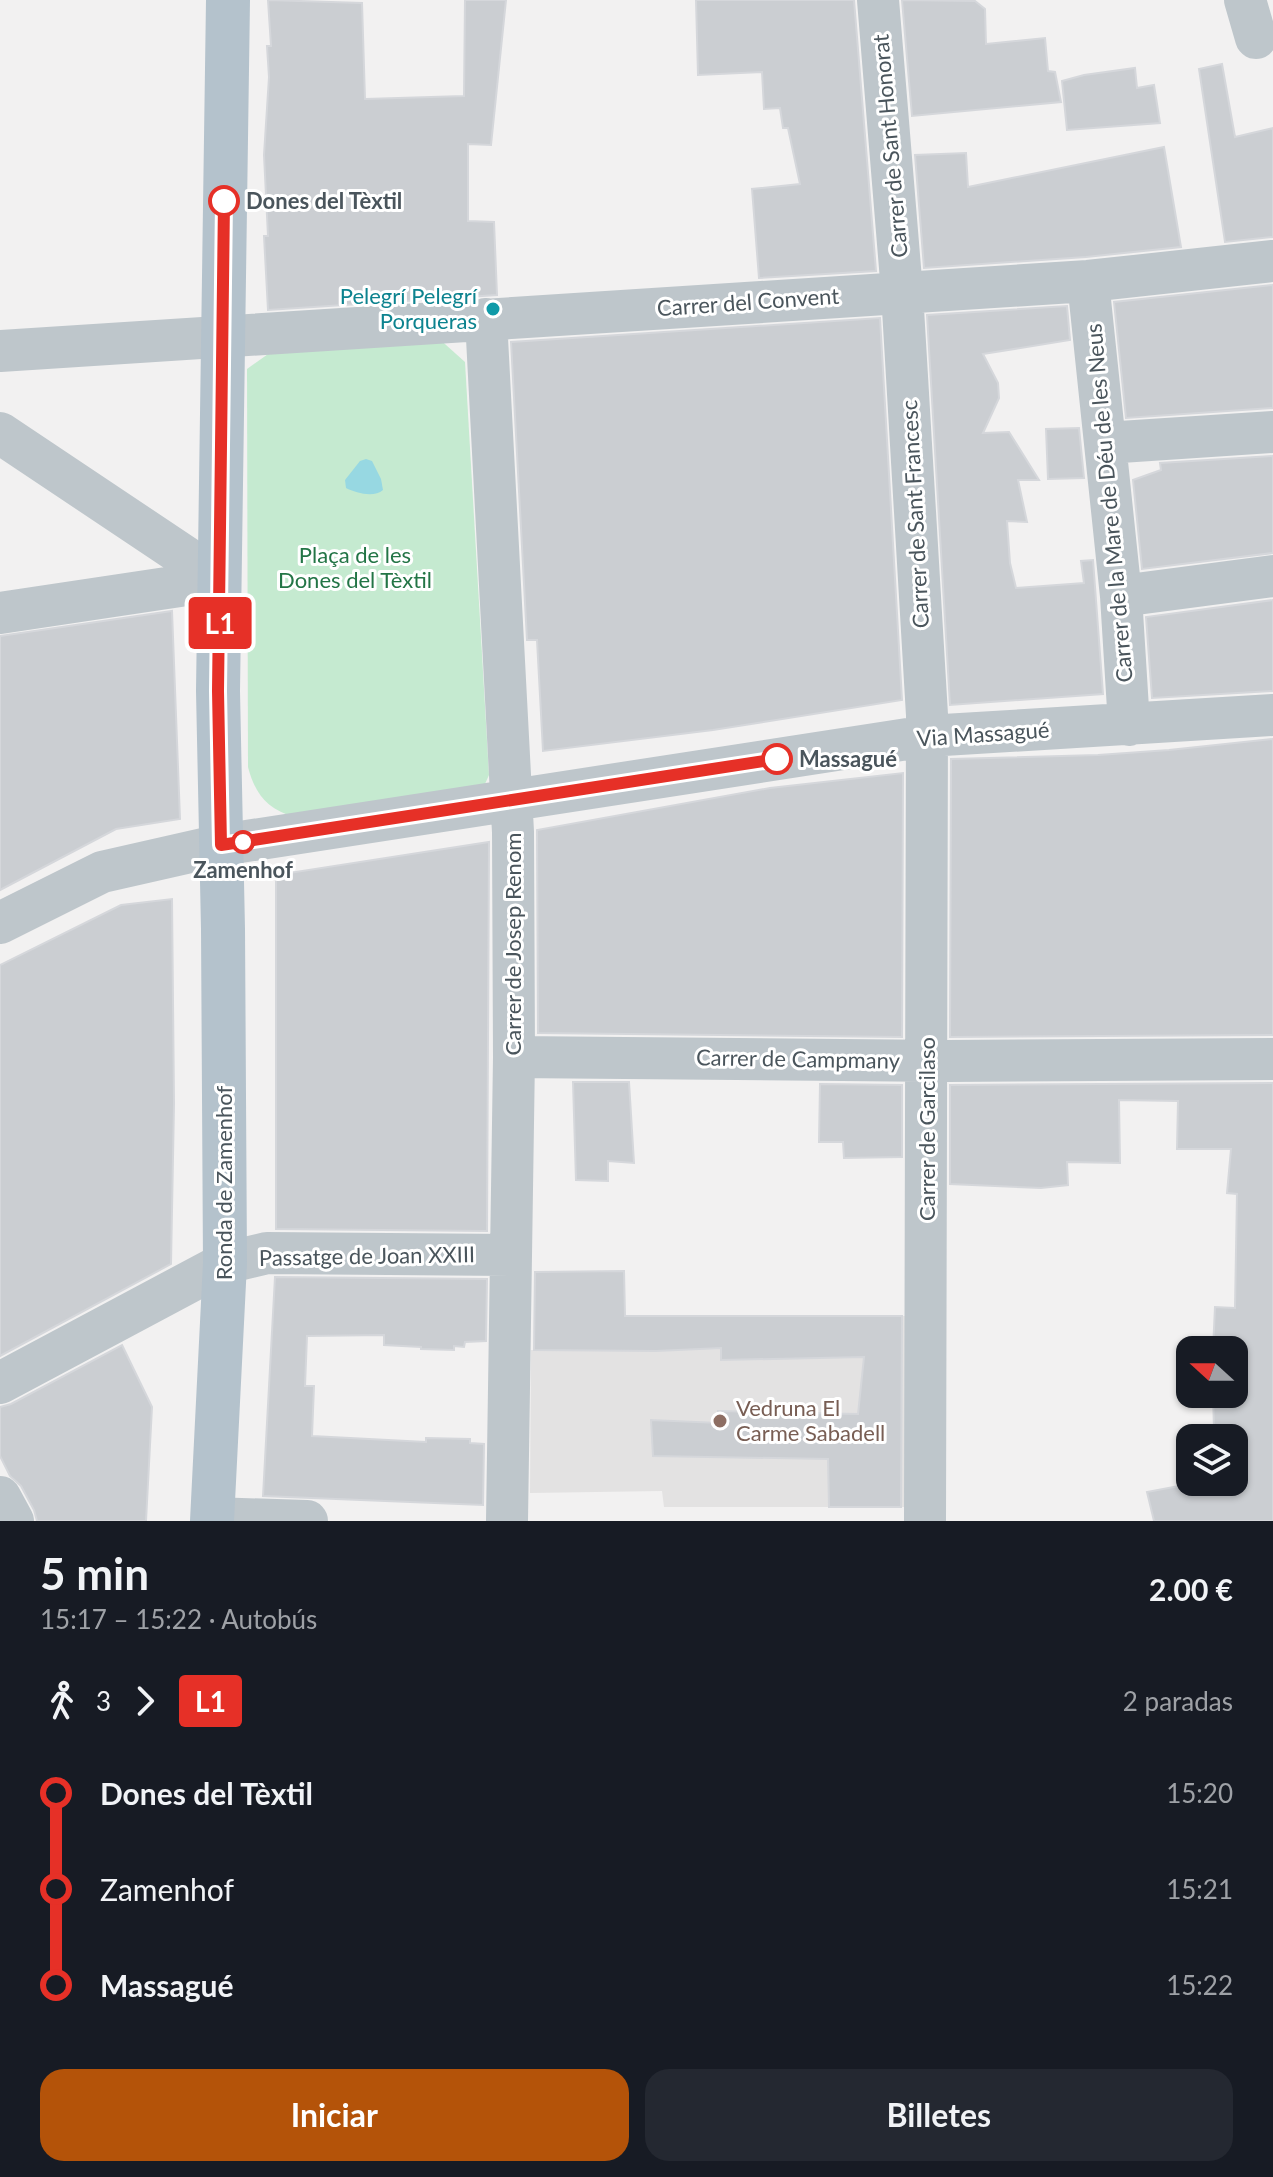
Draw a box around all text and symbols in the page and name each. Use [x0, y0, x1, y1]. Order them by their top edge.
street label: Carrer de Sant Honorat [866, 33, 913, 259]
marker: Dones del Tèxtil [209, 186, 239, 216]
place label: Dones del Tèxtil [246, 187, 402, 214]
place label: Pelegrí Pelegrí Porqueras [340, 282, 478, 334]
street label: Carrer del Convent [656, 282, 840, 321]
marker: Pelegrí Pelegrí Porqueras [484, 300, 502, 318]
street label: Carrer de la Mare de Déu de les Neus [1079, 322, 1138, 684]
street label: Carrer de Sant Francesc [895, 399, 934, 629]
park label: Plaça de les Dones del Tèxtil [278, 541, 432, 593]
line badge: L1 [184, 597, 256, 649]
text: L1 [205, 606, 235, 640]
street label: Via Massagué [916, 715, 1050, 752]
marker: Massagué [762, 744, 792, 774]
place label: Massagué [799, 745, 897, 772]
marker: Zamenhof [232, 831, 254, 853]
street label: Carrer de Josep Renom [499, 833, 526, 1055]
place label: Zamenhof [193, 856, 293, 883]
street label: Carrer de Garcilaso [913, 1037, 940, 1221]
street label: Carrer de Campmany [696, 1043, 901, 1074]
street label: Ronda de Zamenhof [210, 1085, 237, 1280]
street label: Passatge de Joan XXIII [259, 1240, 475, 1271]
north arrow [1176, 1336, 1248, 1408]
map controls [1176, 1336, 1248, 1496]
place label: Vedruna El Carme Sabadell [736, 1394, 885, 1446]
marker: Vedruna El Carme Sabadell [711, 1412, 729, 1430]
button: layers [1176, 1424, 1248, 1496]
text: 5 min [40, 1547, 149, 1599]
text: 2.00 € [1149, 1571, 1233, 1607]
text: 15:17 – 15:22 · Autobús [40, 1603, 317, 1635]
icon: walk [40, 1679, 84, 1723]
icon: forward [123, 1679, 167, 1723]
text: L1 [195, 1684, 226, 1718]
text: 3 [96, 1685, 111, 1717]
text: 2 paradas [1123, 1685, 1233, 1717]
text: Dones del Tèxtil [100, 1775, 313, 1811]
text: 15:20 [1166, 1777, 1233, 1809]
text: Zamenhof [100, 1871, 234, 1907]
text: 15:21 [1166, 1873, 1233, 1905]
text: Massagué [100, 1967, 234, 2003]
text: 15:22 [1166, 1969, 1233, 2001]
button: Iniciar [40, 2069, 629, 2161]
button: Billetes [645, 2069, 1233, 2161]

